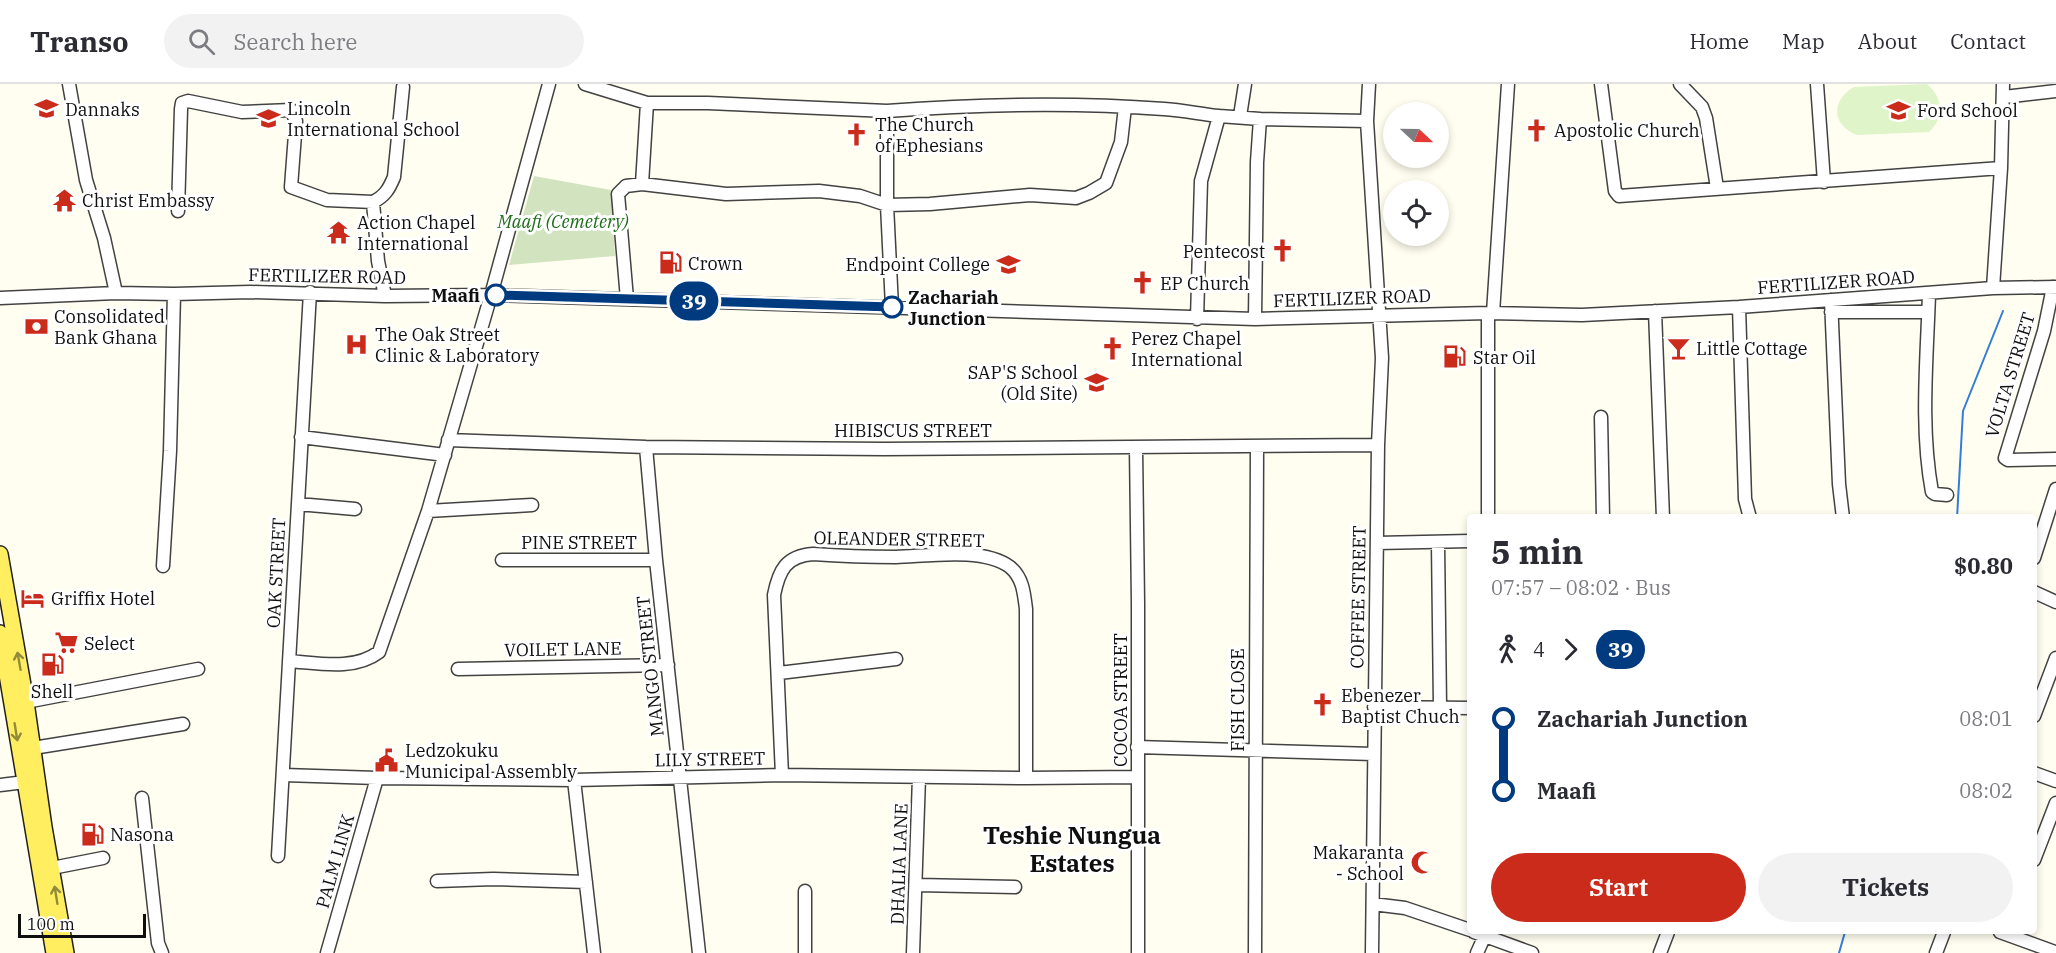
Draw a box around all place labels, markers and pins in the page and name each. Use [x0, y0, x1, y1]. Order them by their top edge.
school or university icon: Dannaks [34, 96, 60, 122]
place label: Lincoln International School [287, 97, 460, 141]
school or university icon: Ford School [1886, 97, 1912, 123]
place label: Dannaks [65, 98, 140, 121]
place label: Ford School [1917, 99, 2018, 122]
school or university icon: Lincoln International School [256, 105, 282, 131]
place label: The Church of Ephesians [875, 113, 983, 157]
church icon: Apostolic Church [1523, 117, 1549, 143]
place label: Apostolic Church [1554, 119, 1700, 142]
church icon: The Church of Ephesians [844, 121, 870, 147]
temple icon: Christ Embassy [51, 187, 77, 213]
place label: Christ Embassy [82, 189, 215, 212]
place label: Action Chapel International [357, 211, 475, 255]
temple icon: Action Chapel International [326, 219, 352, 245]
church icon: Pentecost [1270, 238, 1296, 264]
place label: Pentecost [1183, 240, 1265, 263]
fuel station icon: Crown [657, 250, 683, 276]
school or university icon: Endpoint College [995, 251, 1021, 277]
place label: Crown [688, 252, 743, 275]
place label: Endpoint College [846, 253, 990, 276]
church icon: EP Church [1129, 270, 1155, 296]
place label: EP Church [1160, 272, 1250, 295]
place label: Maafi [431, 284, 480, 307]
marker: Maafi [485, 284, 507, 306]
place label: Zachariah Junction [908, 286, 999, 330]
marker: Zachariah Junction [881, 296, 903, 318]
place label: Consolidated Bank Ghana [54, 305, 165, 349]
bank icon: Consolidated Bank Ghana [23, 313, 49, 339]
place label: The Oak Street Clinic & Laboratory [375, 323, 539, 367]
place label: Perez Chapel International [1131, 327, 1243, 371]
hospital icon: The Oak Street Clinic & Laboratory [344, 331, 370, 357]
church icon: Perez Chapel International [1100, 335, 1126, 361]
bar icon: Little Cottage [1665, 335, 1691, 361]
place label: Little Cottage [1696, 337, 1807, 360]
fuel station icon: Star Oil [1442, 344, 1468, 370]
place label: Star Oil [1473, 346, 1536, 369]
place label: SAP'S School (Old Site) [968, 361, 1078, 405]
school or university icon: SAP'S School (Old Site) [1083, 369, 1109, 395]
hotel icon: Griffix Hotel [20, 585, 46, 611]
place label: Griffix Hotel [51, 587, 155, 610]
supermarket icon: Select [53, 630, 79, 656]
place label: Select [84, 632, 135, 655]
fuel station icon: Shell [39, 652, 65, 678]
place label: Shell [31, 680, 73, 703]
place label: Ebenezer Baptist Chuch [1341, 684, 1460, 728]
church icon: Ebenezer Baptist Chuch [1310, 692, 1336, 718]
place label: Ledzokuku Municipal Assembly [405, 739, 577, 783]
public building icon: Ledzokuku Municipal Assembly [374, 747, 400, 773]
fuel station icon: Nasona [79, 821, 105, 847]
place label: Nasona [110, 823, 174, 846]
place label: Makaranta - School [1313, 841, 1404, 885]
mosque icon: Makaranta - School [1409, 849, 1435, 875]

